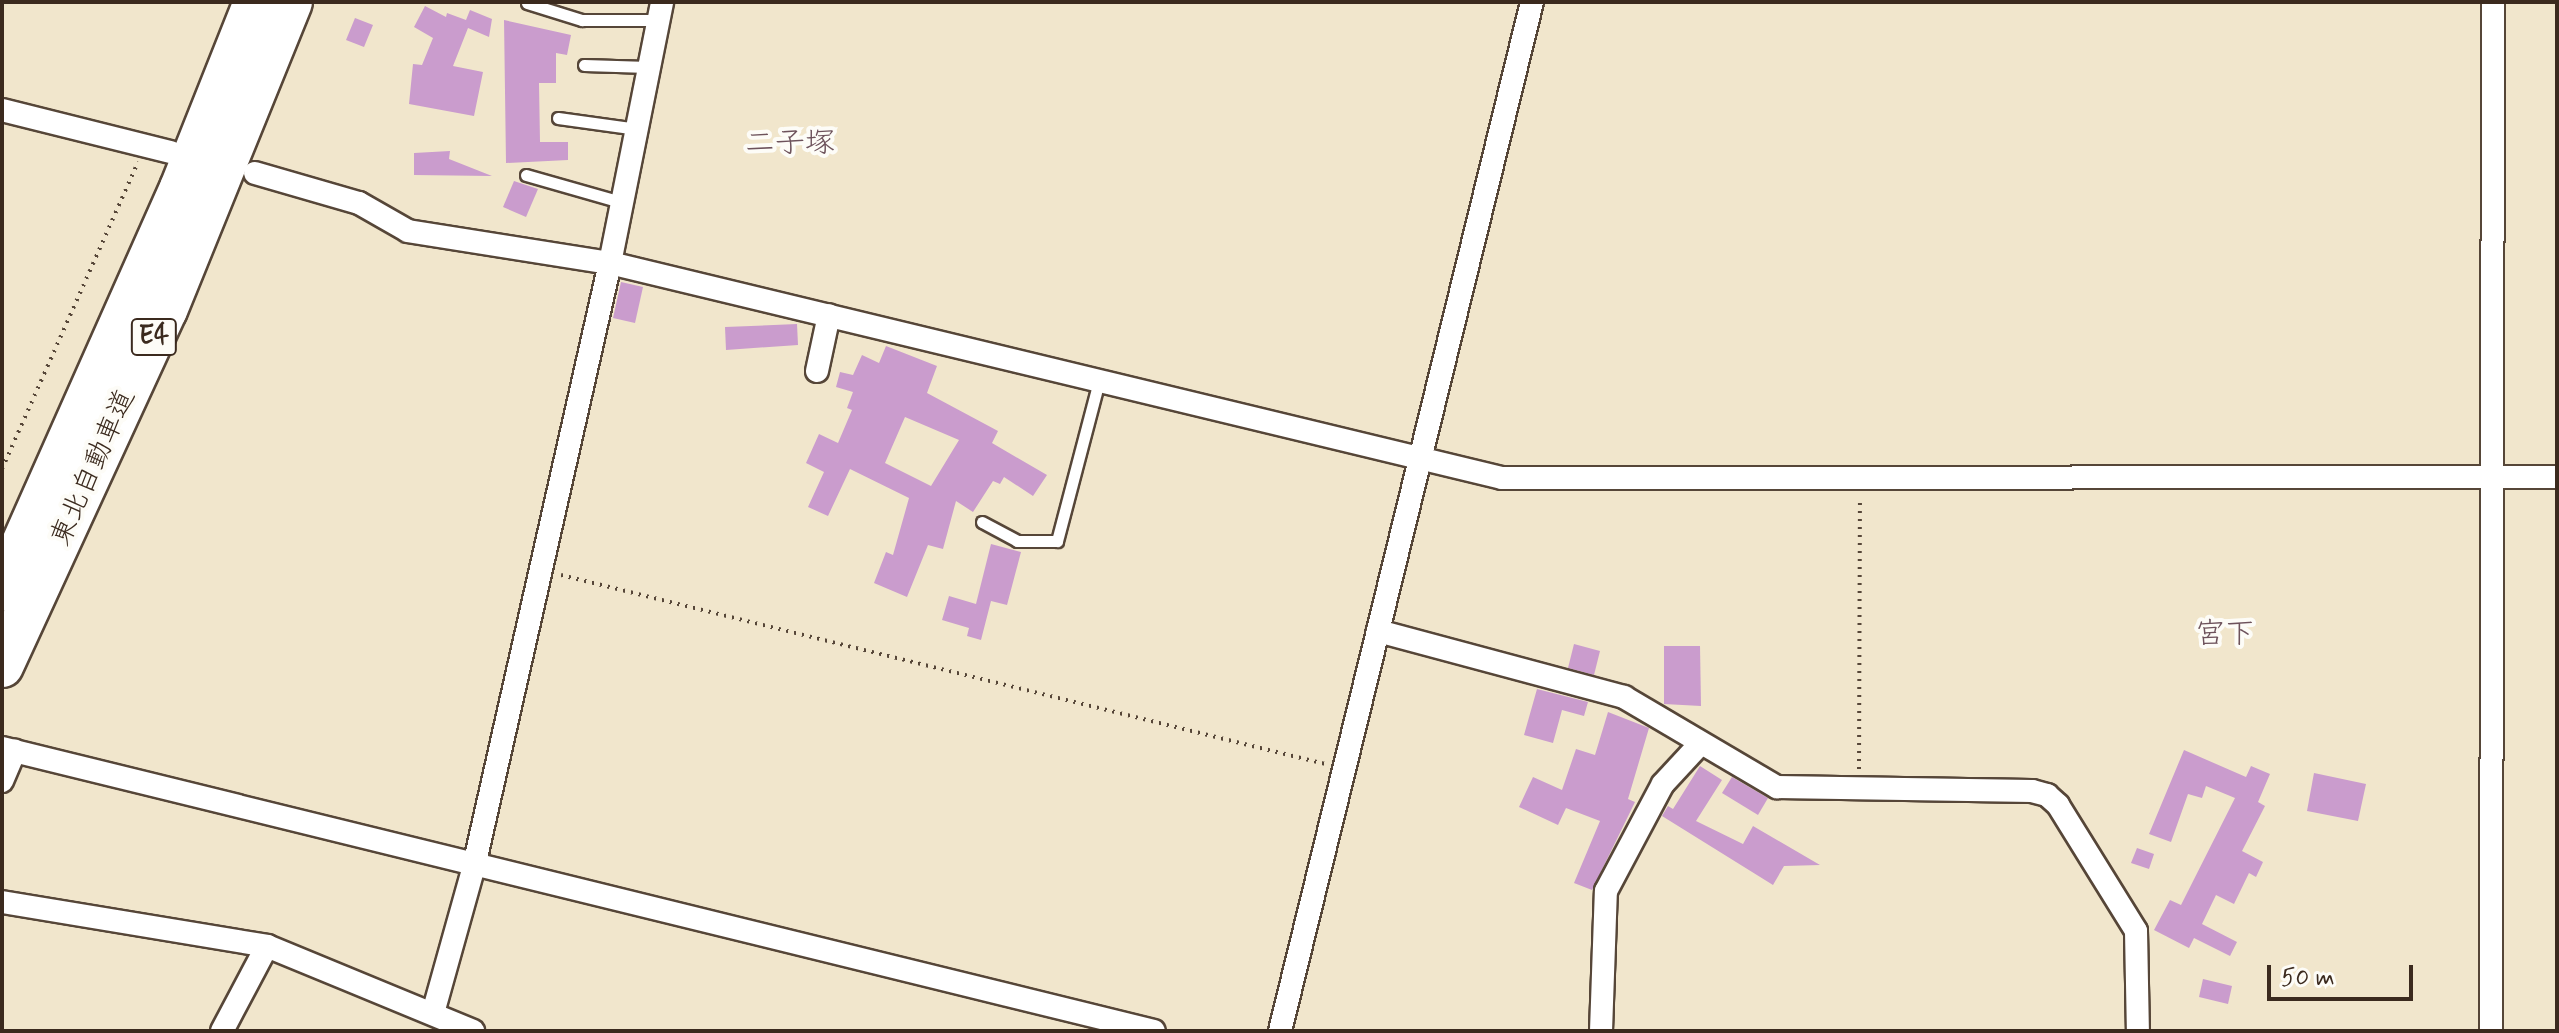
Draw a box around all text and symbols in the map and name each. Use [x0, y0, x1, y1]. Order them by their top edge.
district label: 二子塚 [745, 126, 835, 162]
road number: E4 [130, 315, 178, 359]
street label: 東北自動車道 [44, 384, 144, 552]
district label: 宮下 [2195, 617, 2255, 653]
scale bar [2271, 949, 2417, 999]
text: 50 m [2281, 963, 2335, 994]

